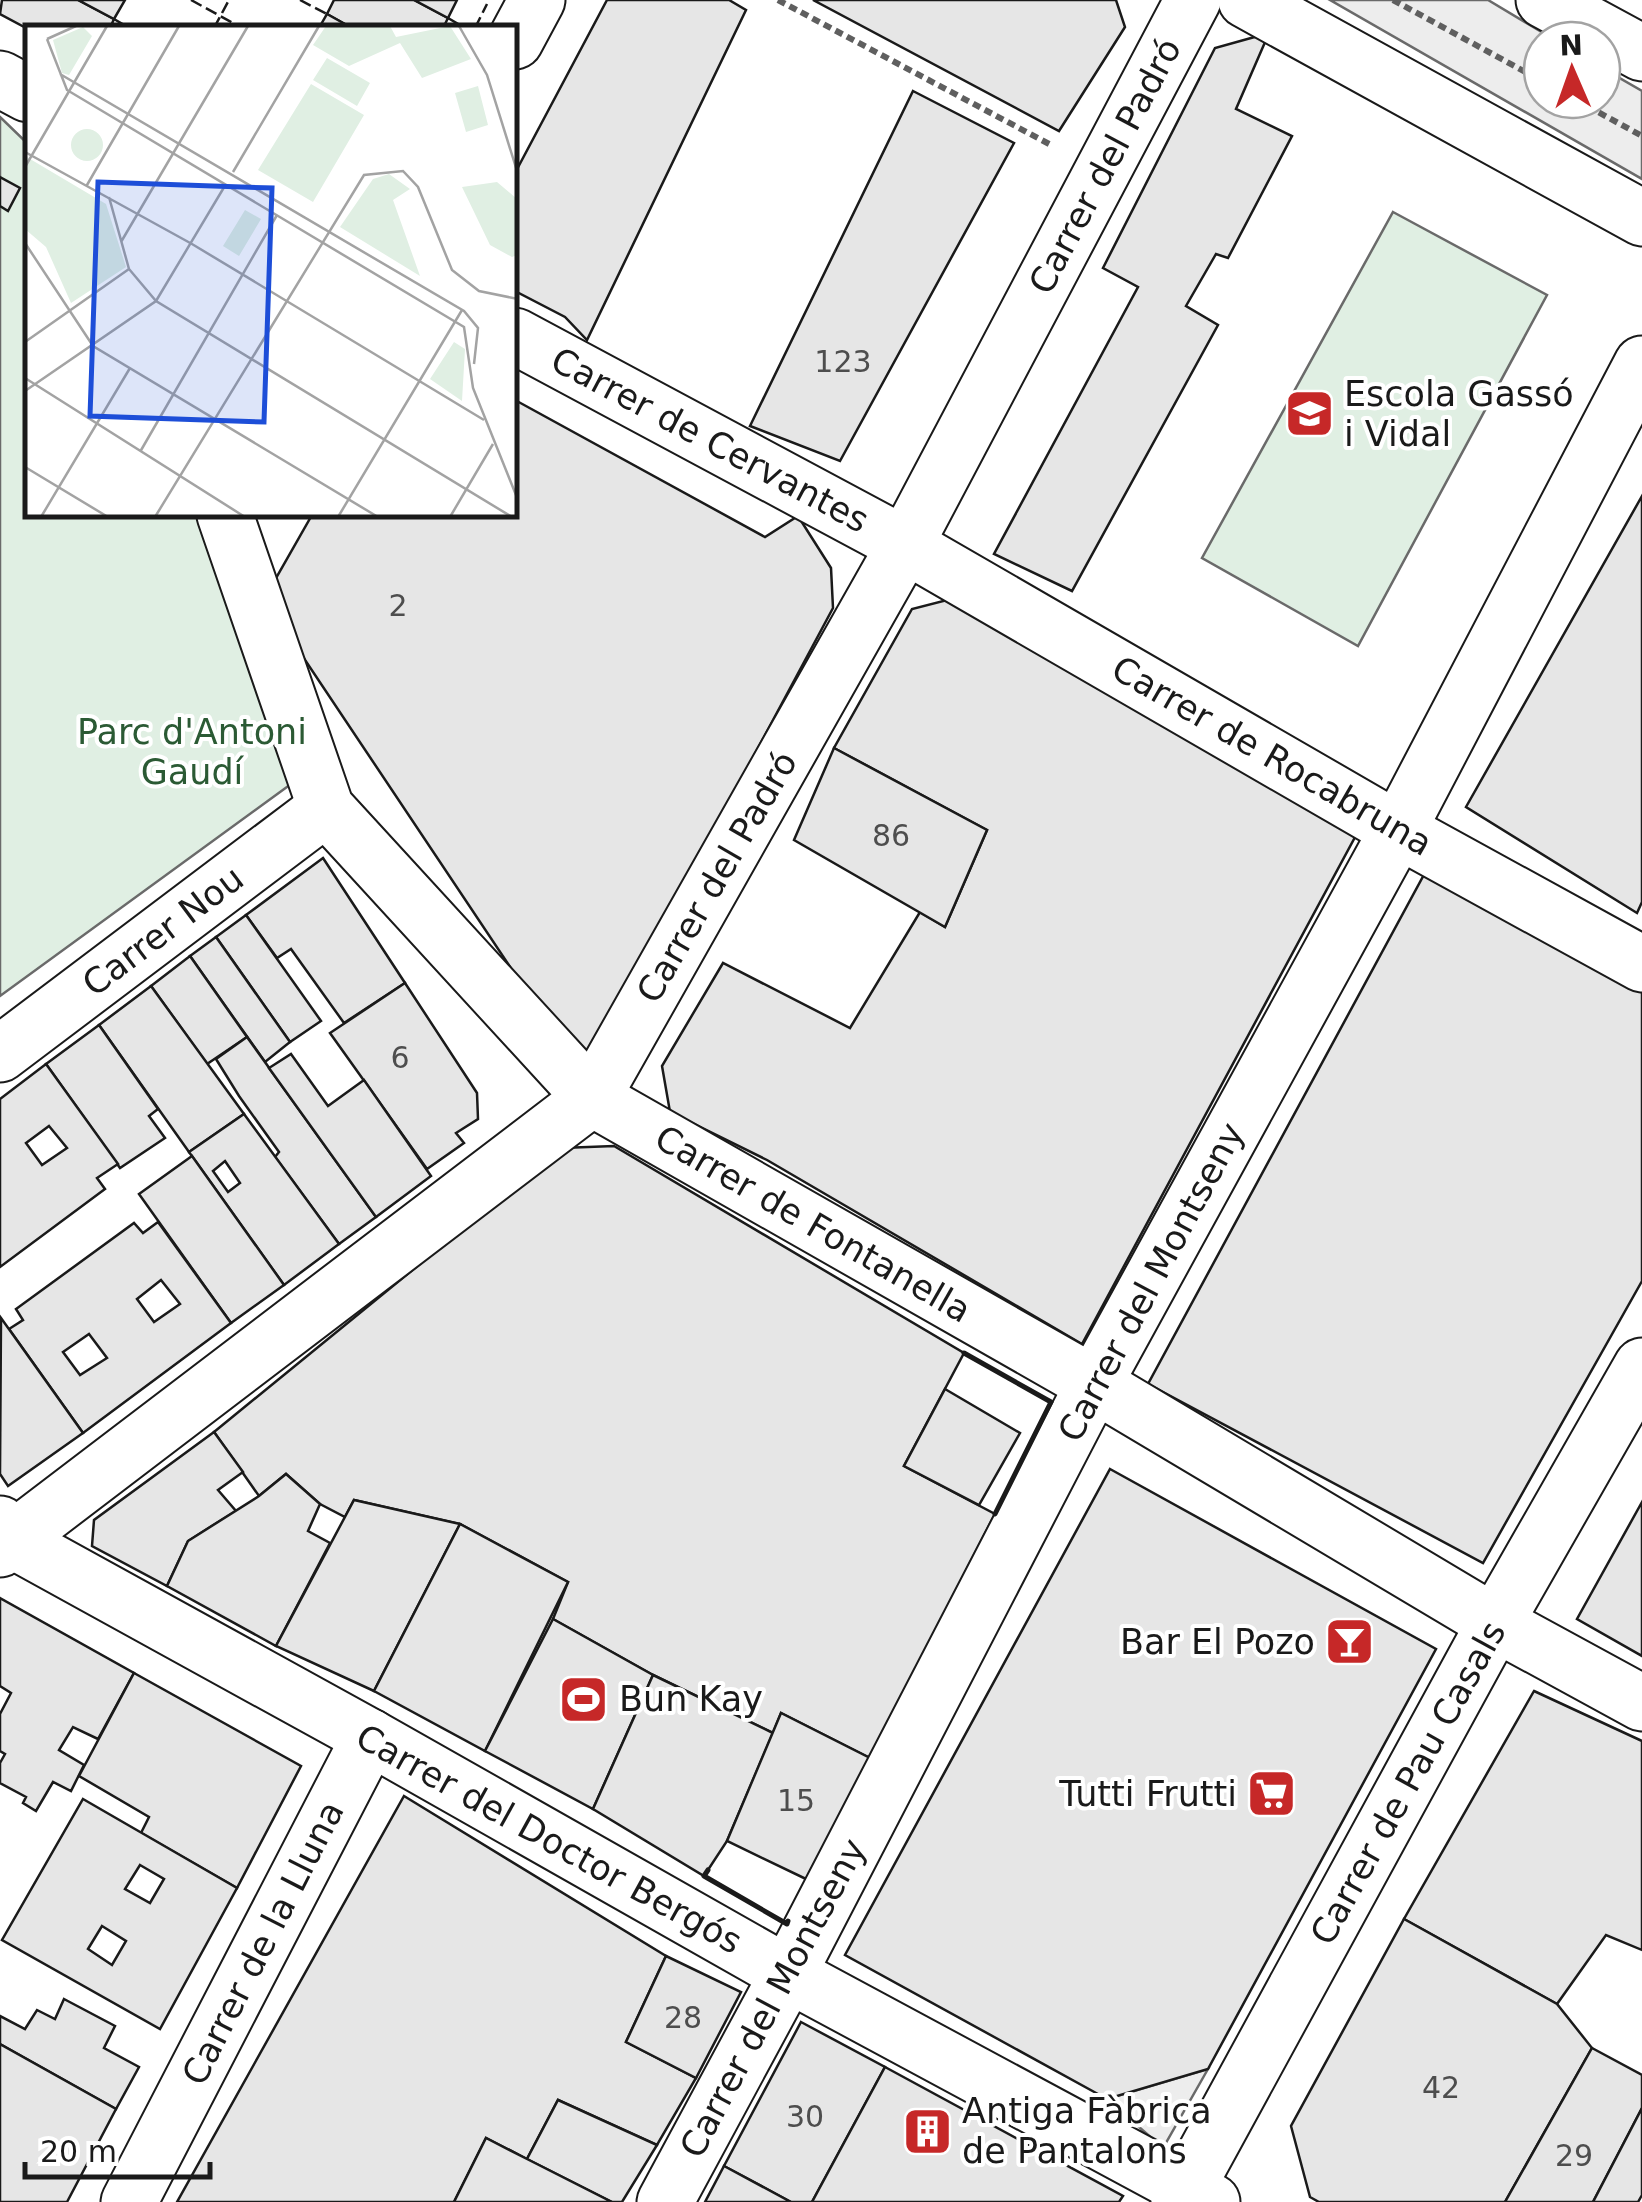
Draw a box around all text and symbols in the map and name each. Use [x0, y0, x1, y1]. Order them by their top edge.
north arrow [1522, 20, 1622, 120]
inset map [25, 25, 518, 518]
text: N [1559, 29, 1583, 62]
street label: Carrer del Padró [1021, 32, 1189, 300]
street label: Carrer de Cervantes [545, 339, 875, 541]
house number: 123 [814, 344, 872, 379]
place label: Escola Gassó i Vidal [1344, 374, 1574, 454]
school or university icon: Escola Gassó i Vidal [1283, 388, 1335, 440]
house number: 2 [388, 588, 408, 623]
street label: Carrer de Rocabruna [1105, 648, 1439, 864]
park label: Parc d'Antoni Gaudí [77, 712, 307, 792]
street label: Carrer del Padró [629, 744, 805, 1010]
house number: 86 [872, 818, 910, 853]
street label: Carrer Nou [75, 858, 251, 1004]
house number: 6 [390, 1040, 410, 1075]
street label: Carrer del Montseny [1050, 1116, 1252, 1448]
street label: Carrer de Fontanella [648, 1117, 978, 1331]
street label: Carrer de Pau Casals [1303, 1615, 1513, 1951]
bar icon: Bar El Pozo [1324, 1616, 1376, 1668]
place label: Bar El Pozo [1120, 1622, 1315, 1662]
sports icon: Bun Kay [558, 1673, 610, 1725]
place label: Bun Kay [619, 1679, 763, 1719]
street label: Carrer del Doctor Bergós [349, 1716, 749, 1962]
supermarket icon: Tutti Frutti [1246, 1768, 1298, 1820]
place label: Tutti Frutti [1058, 1774, 1237, 1814]
house number: 15 [777, 1783, 815, 1818]
street label: Carrer de la Lluna [174, 1795, 352, 2091]
street label: Carrer del Montseny [672, 1832, 874, 2164]
house number: 28 [664, 2000, 702, 2035]
house number: 42 [1422, 2070, 1460, 2105]
place label: Antiga Fàbrica de Pantalons [962, 2091, 1212, 2171]
house number: 30 [786, 2099, 824, 2134]
building icon: Antiga Fàbrica de Pantalons [901, 2105, 953, 2157]
scale bar [25, 2117, 210, 2179]
text: 20 m [40, 2134, 117, 2169]
house number: 29 [1555, 2138, 1593, 2173]

